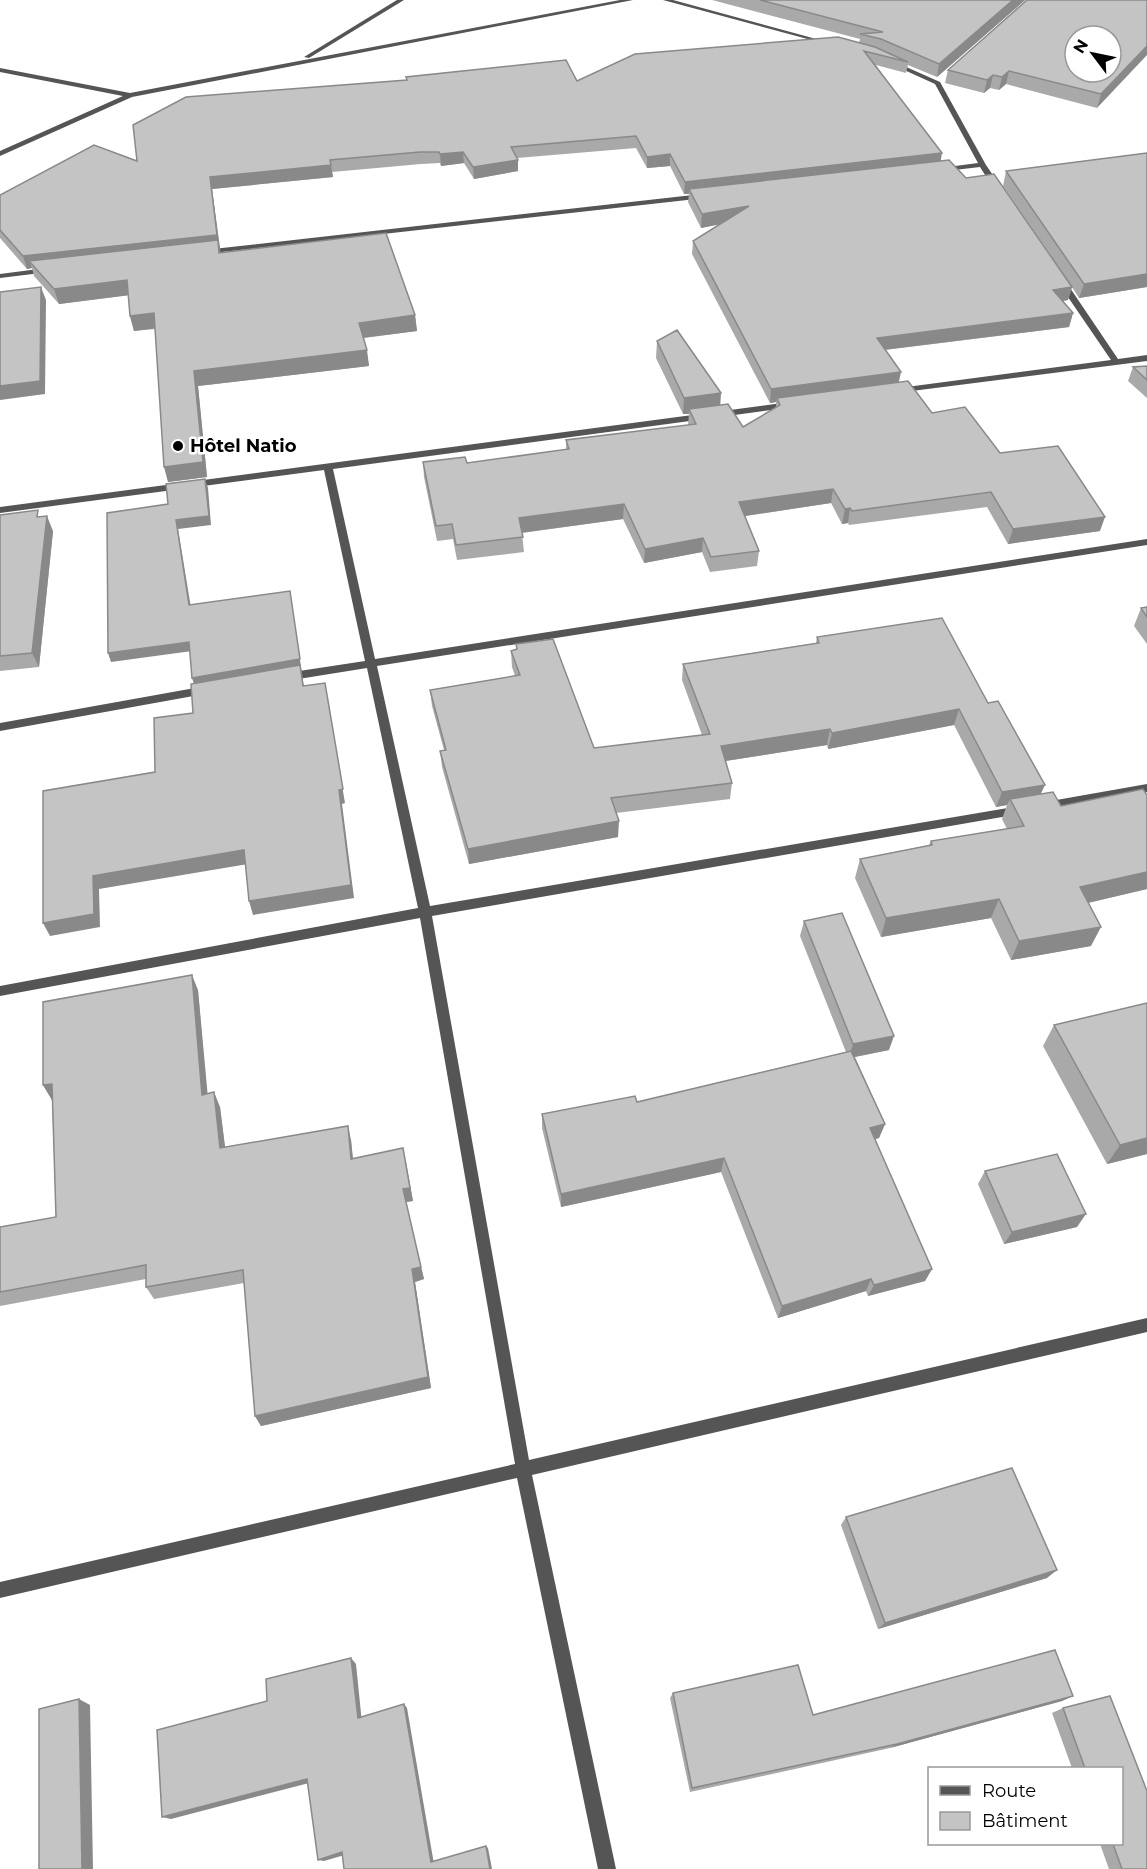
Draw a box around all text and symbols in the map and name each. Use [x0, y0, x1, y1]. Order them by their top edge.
north arrow [1063, 24, 1123, 84]
text: N [1069, 36, 1092, 57]
place label: Hôtel Natio [190, 435, 297, 457]
marker: Hôtel Natio [171, 439, 185, 453]
legend [928, 1767, 1123, 1845]
text: Route [982, 1780, 1036, 1802]
text: Bâtiment [982, 1810, 1068, 1832]

